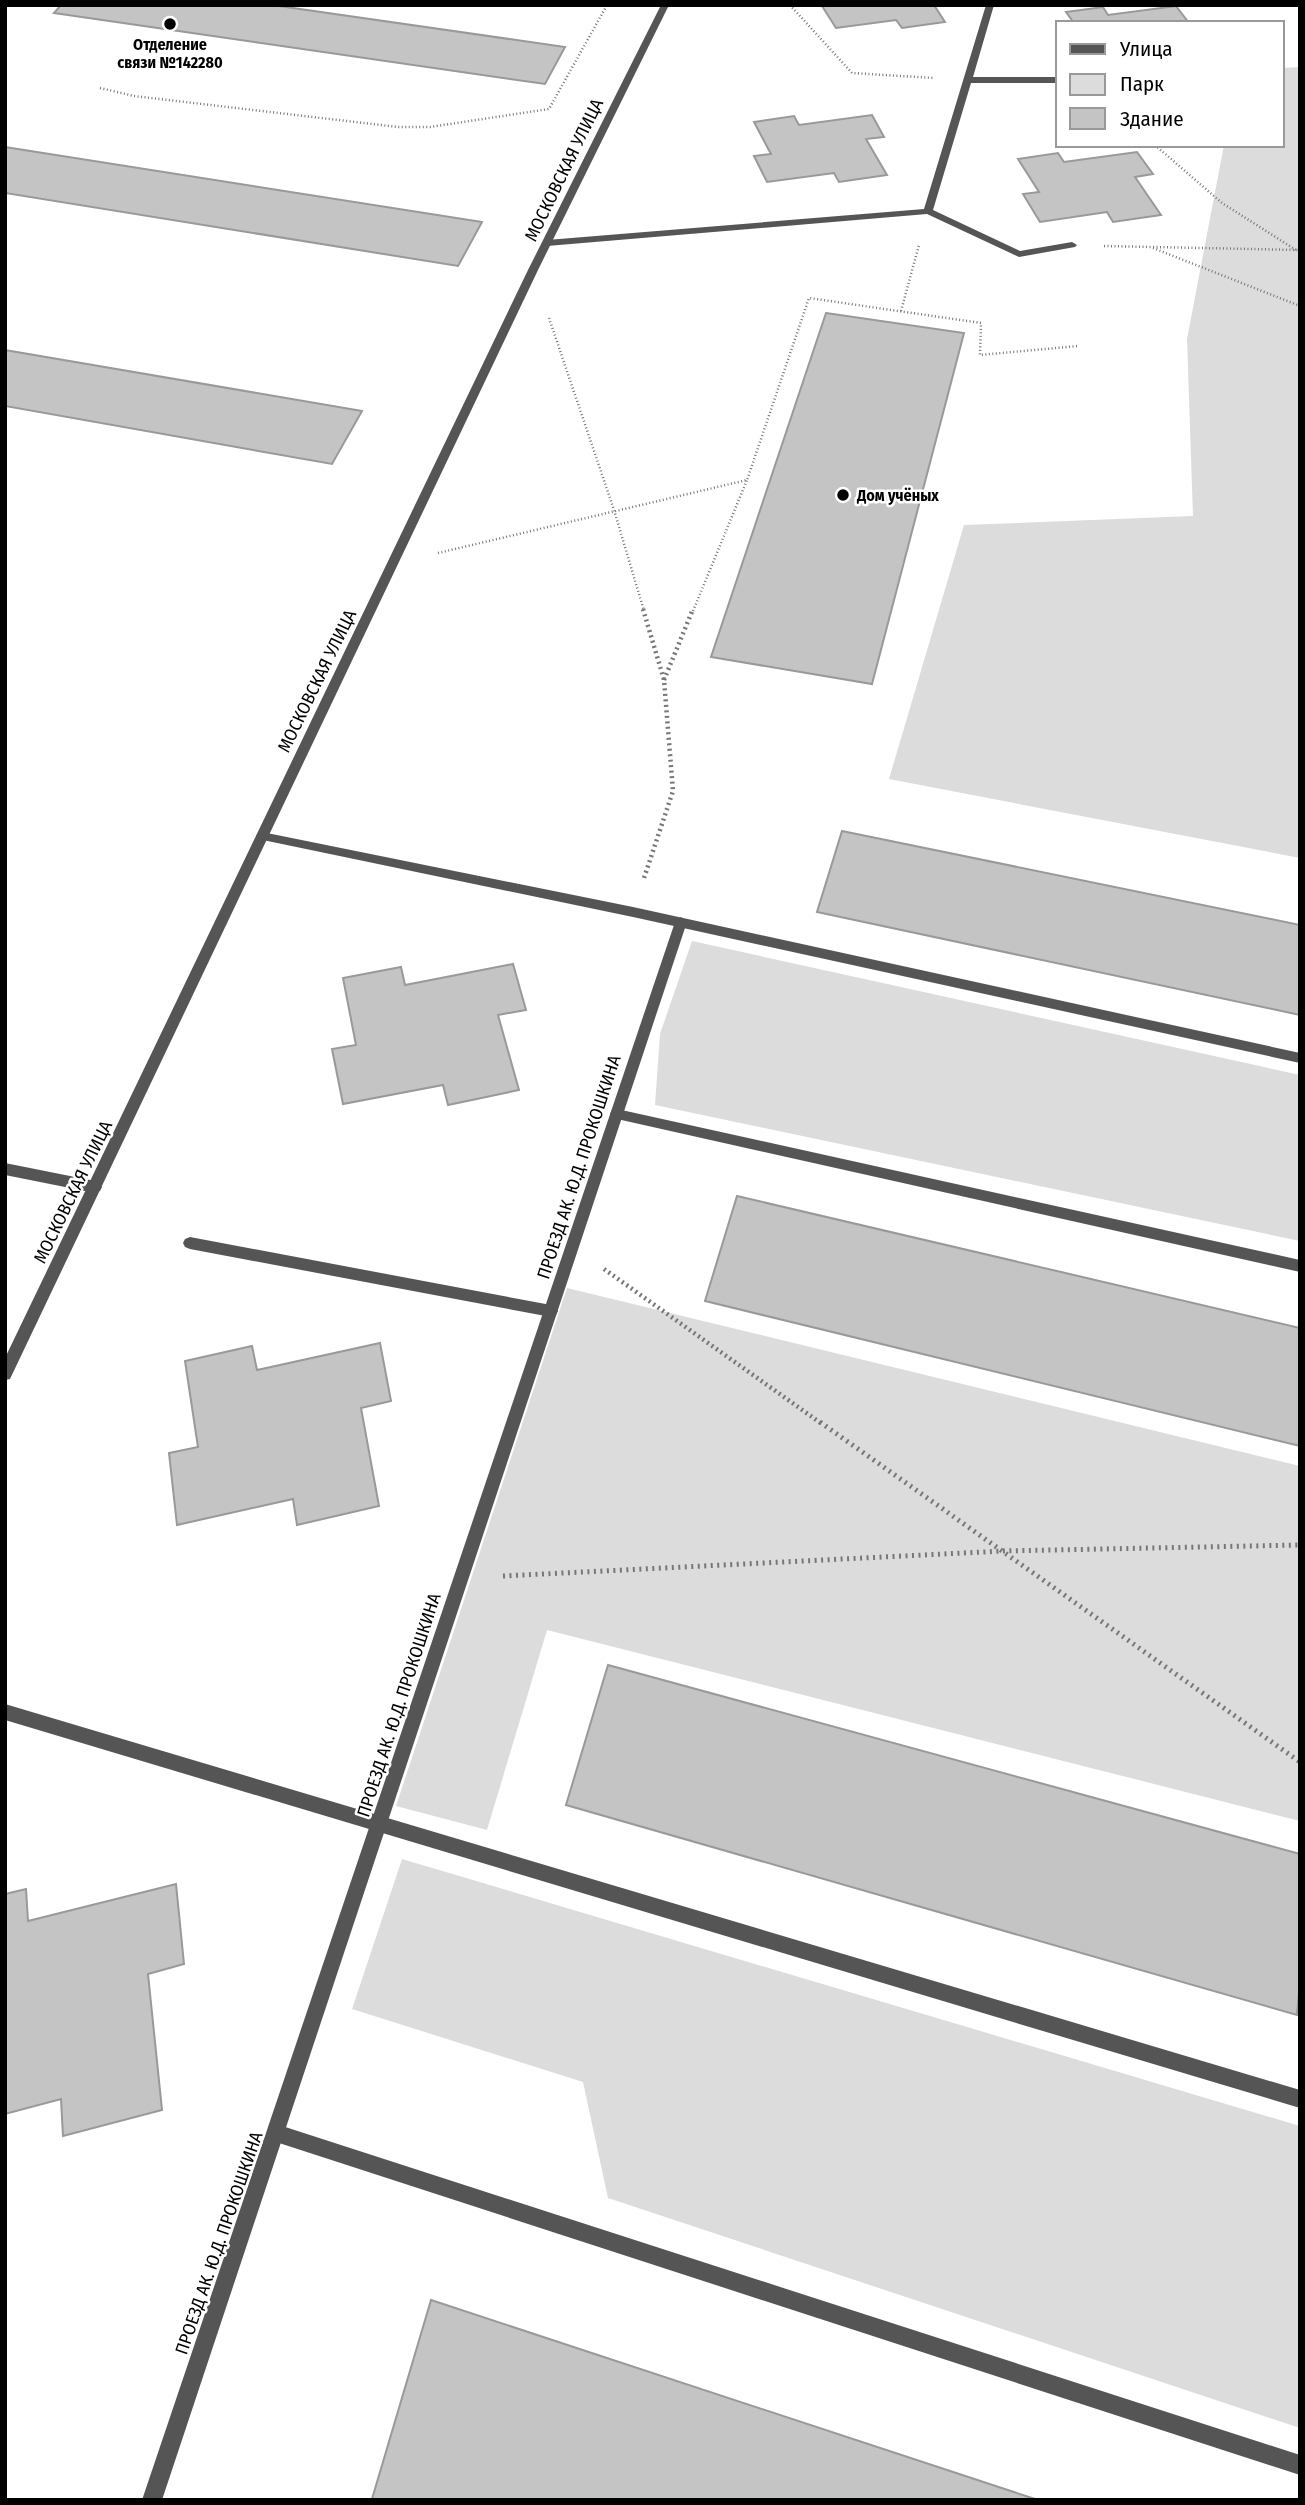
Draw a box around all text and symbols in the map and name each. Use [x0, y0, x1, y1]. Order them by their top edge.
marker: Отделение связи №142280 [162, 16, 178, 32]
legend [1056, 21, 1284, 147]
place label: Отделение связи №142280 [117, 35, 223, 72]
text: Улица [1119, 36, 1173, 62]
text: Парк [1120, 71, 1164, 97]
street label: МОСКОВСКАЯ УЛИЦА [520, 95, 608, 245]
text: Здание [1120, 106, 1184, 132]
place label: Дом учёных [856, 486, 939, 505]
marker: Дом учёных [835, 487, 851, 503]
street label: МОСКОВСКАЯ УЛИЦА [273, 606, 361, 756]
street label: ПРОЕЗД АК. Ю.Д. ПРОКОШКИНА [532, 1052, 626, 1282]
street label: МОСКОВСКАЯ УЛИЦА [29, 1117, 117, 1267]
street label: ПРОЕЗД АК. Ю.Д. ПРОКОШКИНА [352, 1590, 446, 1820]
street label: ПРОЕЗД АК. Ю.Д. ПРОКОШКИНА [170, 2128, 268, 2357]

